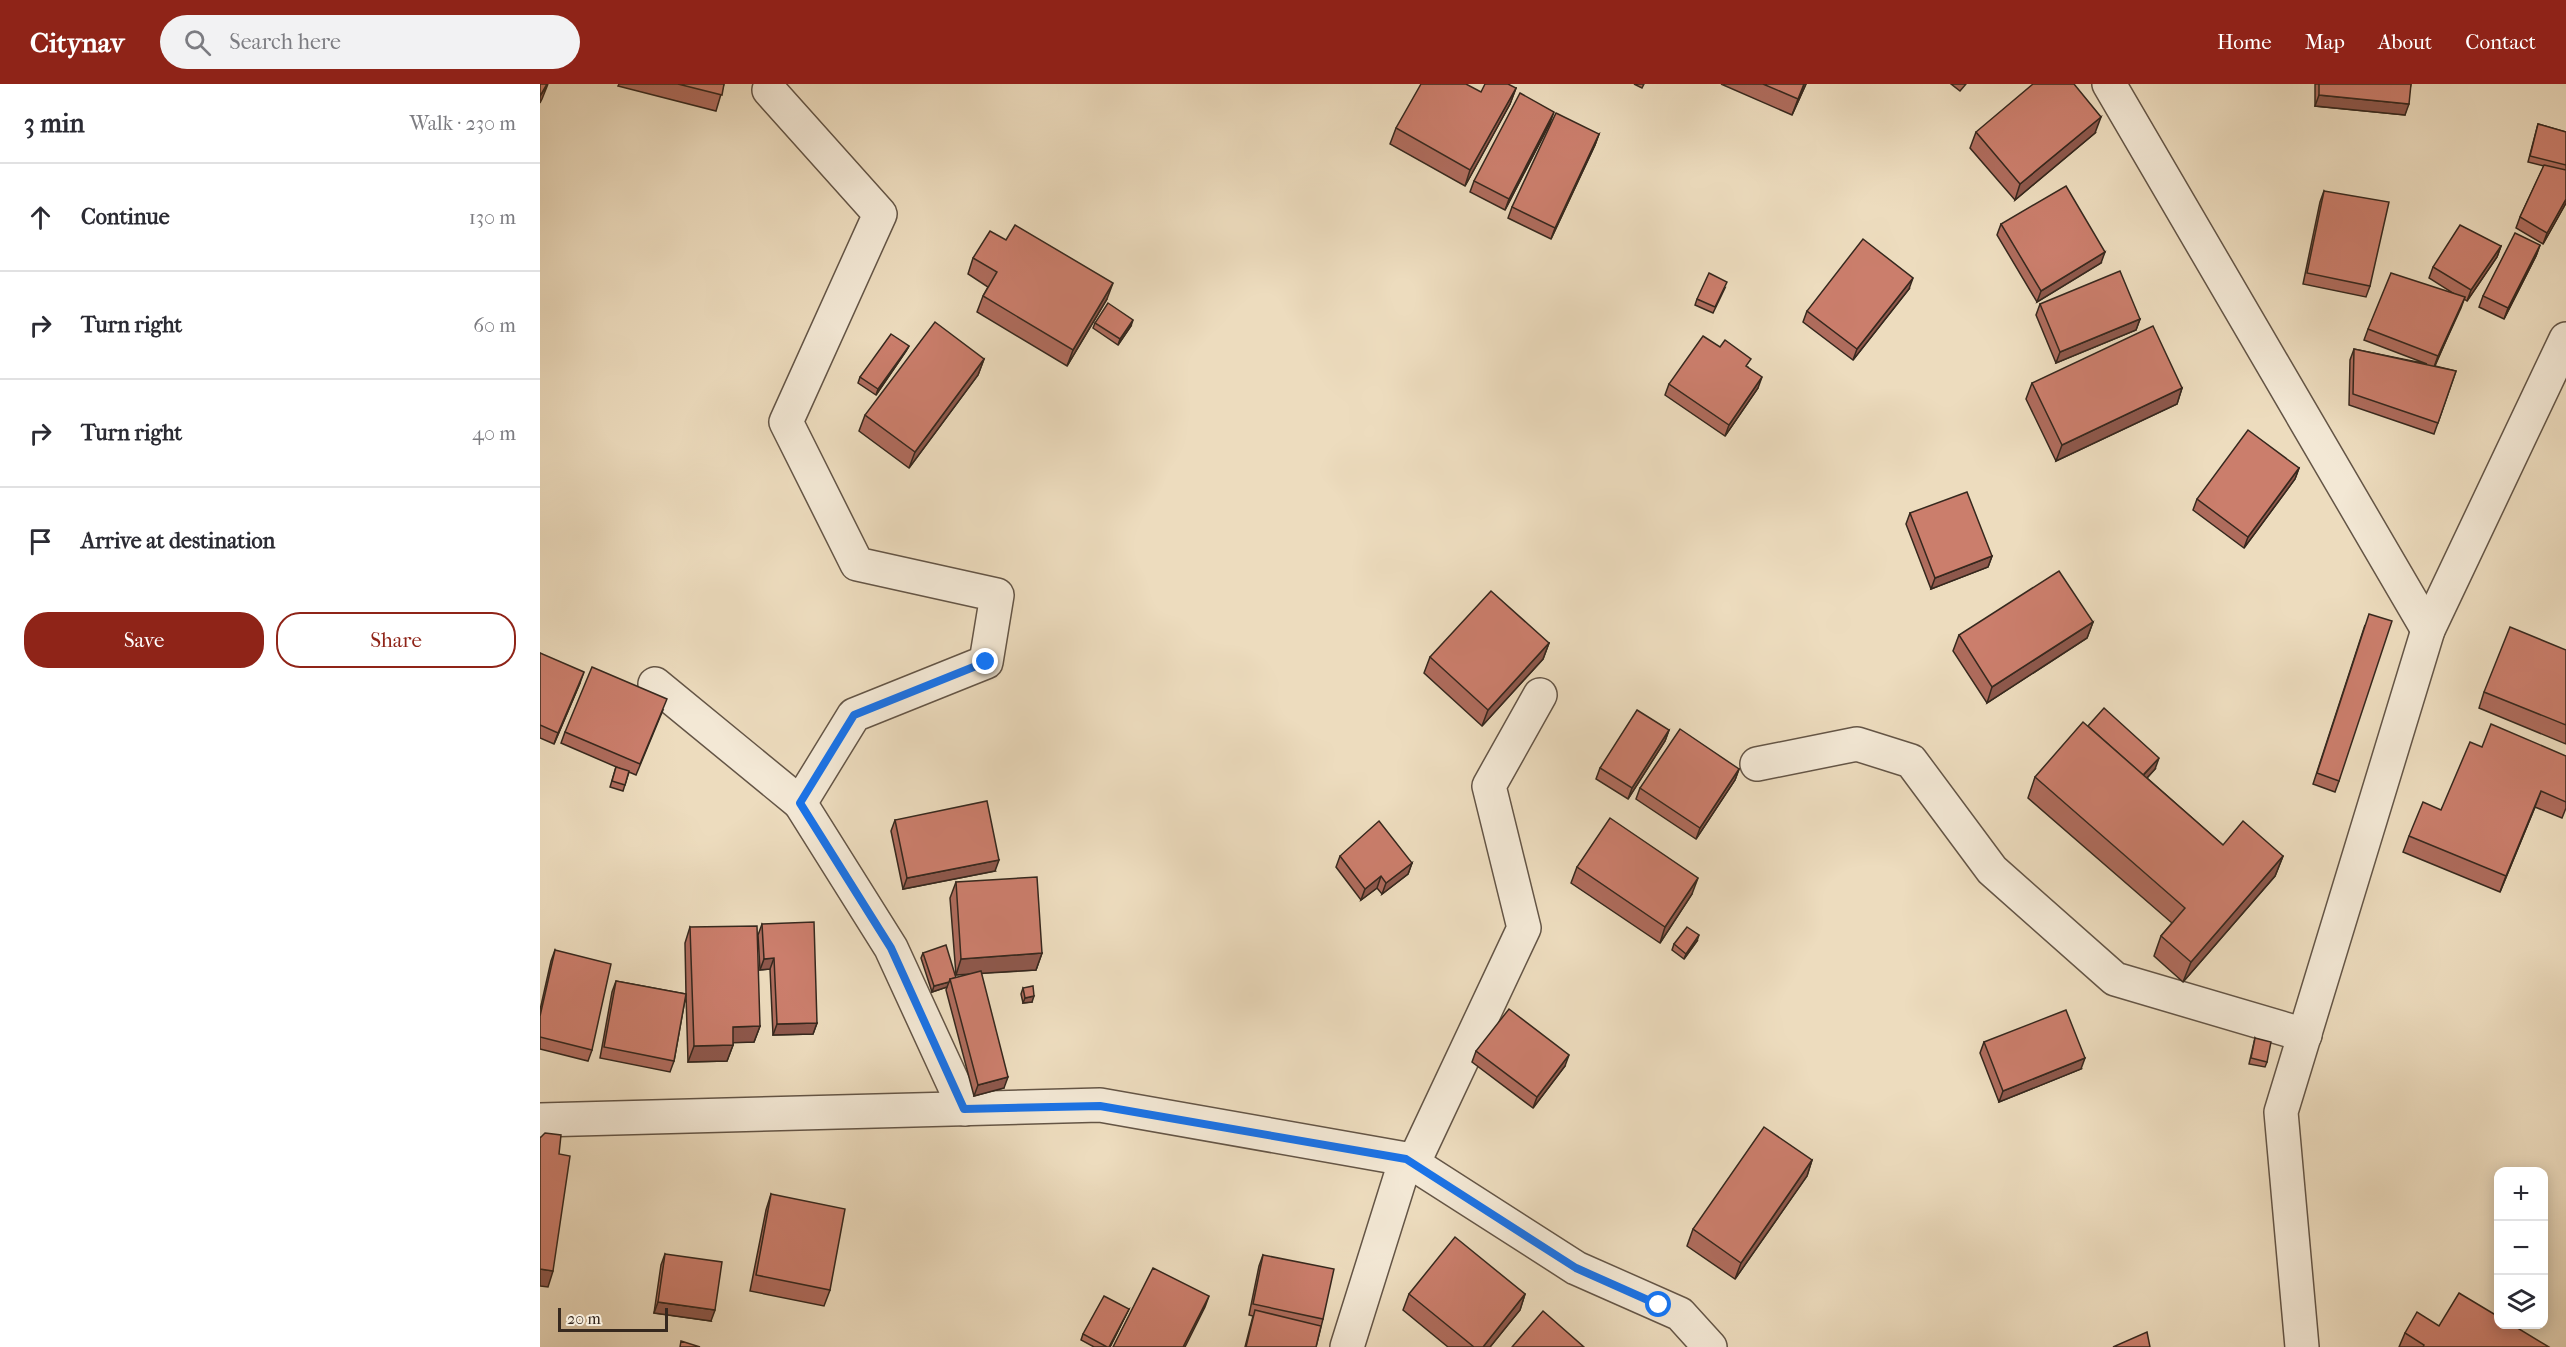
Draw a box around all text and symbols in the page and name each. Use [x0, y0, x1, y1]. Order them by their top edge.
search box [160, 15, 580, 69]
text: Citynav [30, 26, 124, 59]
icon: search [181, 26, 214, 59]
text: Search here [229, 29, 341, 55]
text: Home [2217, 30, 2272, 54]
text: Map [2305, 30, 2345, 54]
text: About [2378, 30, 2432, 54]
text: Contact [2465, 30, 2536, 54]
text: 3 min [24, 108, 85, 139]
text: Walk · 230 m [410, 112, 516, 135]
icon: ahead [24, 201, 57, 234]
text: Continue [81, 204, 170, 230]
text: 130 m [469, 206, 516, 229]
icon: right [24, 309, 57, 342]
text: Turn right [81, 312, 182, 338]
text: 60 m [473, 314, 516, 337]
icon: right [24, 417, 57, 450]
text: Turn right [81, 420, 182, 446]
text: 40 m [472, 422, 516, 445]
icon: arrive [24, 525, 57, 558]
text: Arrive at destination [81, 528, 275, 554]
button: Save [24, 612, 264, 668]
button: Share [276, 612, 516, 668]
route end [972, 648, 998, 674]
map controls [2494, 1167, 2548, 1329]
button: + [2494, 1167, 2548, 1221]
button: − [2494, 1221, 2548, 1275]
button: layers [2494, 1275, 2548, 1329]
route start [1645, 1291, 1671, 1317]
scale bar [558, 1305, 668, 1332]
text: 20 m [567, 1309, 601, 1328]

